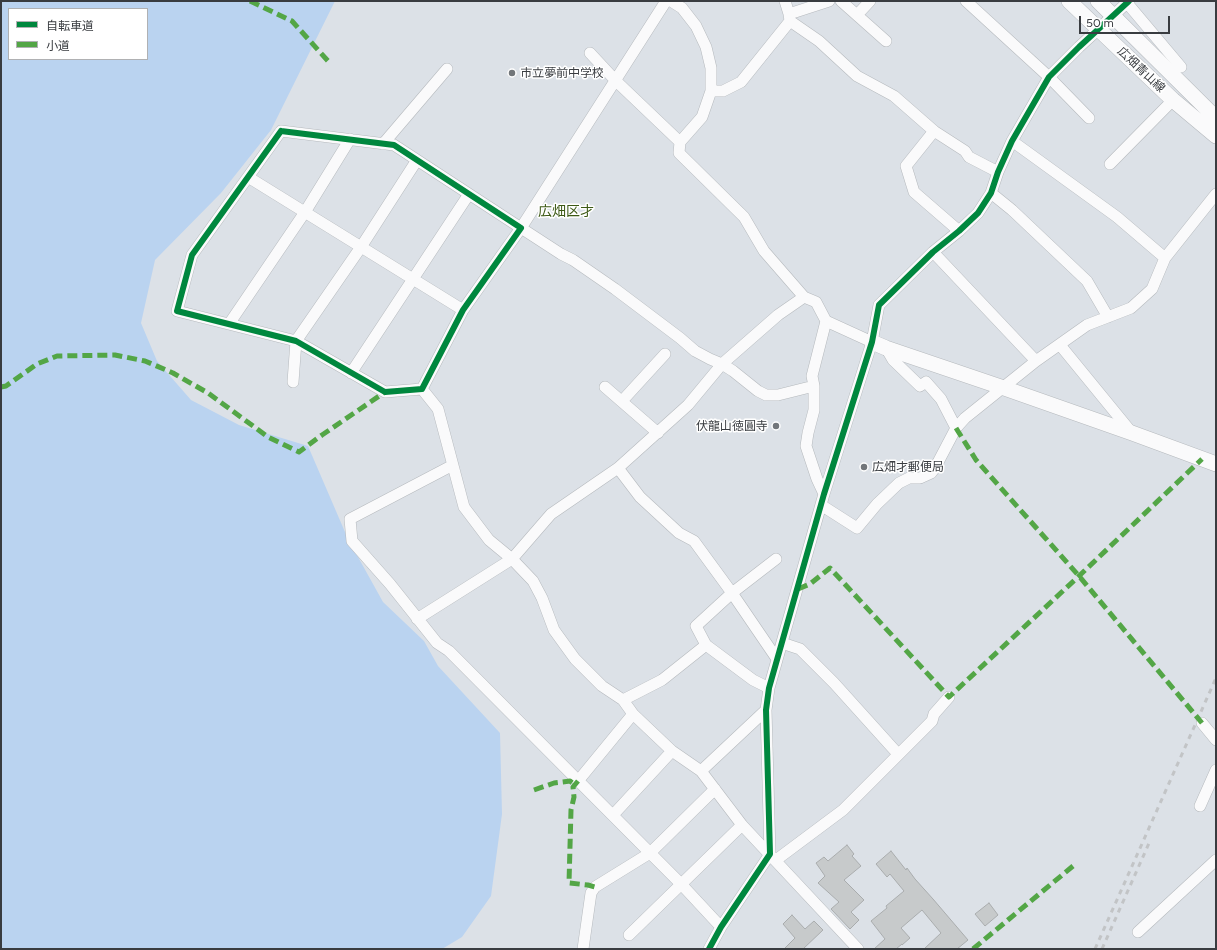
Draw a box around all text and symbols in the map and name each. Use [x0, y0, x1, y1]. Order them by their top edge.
legend [8, 8, 148, 60]
scale bar [1081, 8, 1172, 34]
text: 50 m [1086, 16, 1114, 30]
text: 自転車道 [46, 19, 94, 33]
text: 小道 [46, 39, 70, 53]
street label: 広畑青山線 [1114, 44, 1168, 96]
place label: 市立夢前中学校 [520, 66, 604, 80]
marker: 市立夢前中学校 [507, 68, 517, 78]
district label: 広畑区才 [538, 204, 594, 220]
place label: 伏龍山徳圓寺 [696, 419, 768, 433]
marker: 伏龍山徳圓寺 [771, 421, 781, 431]
place label: 広畑才郵便局 [872, 460, 944, 474]
marker: 広畑才郵便局 [859, 462, 869, 472]

